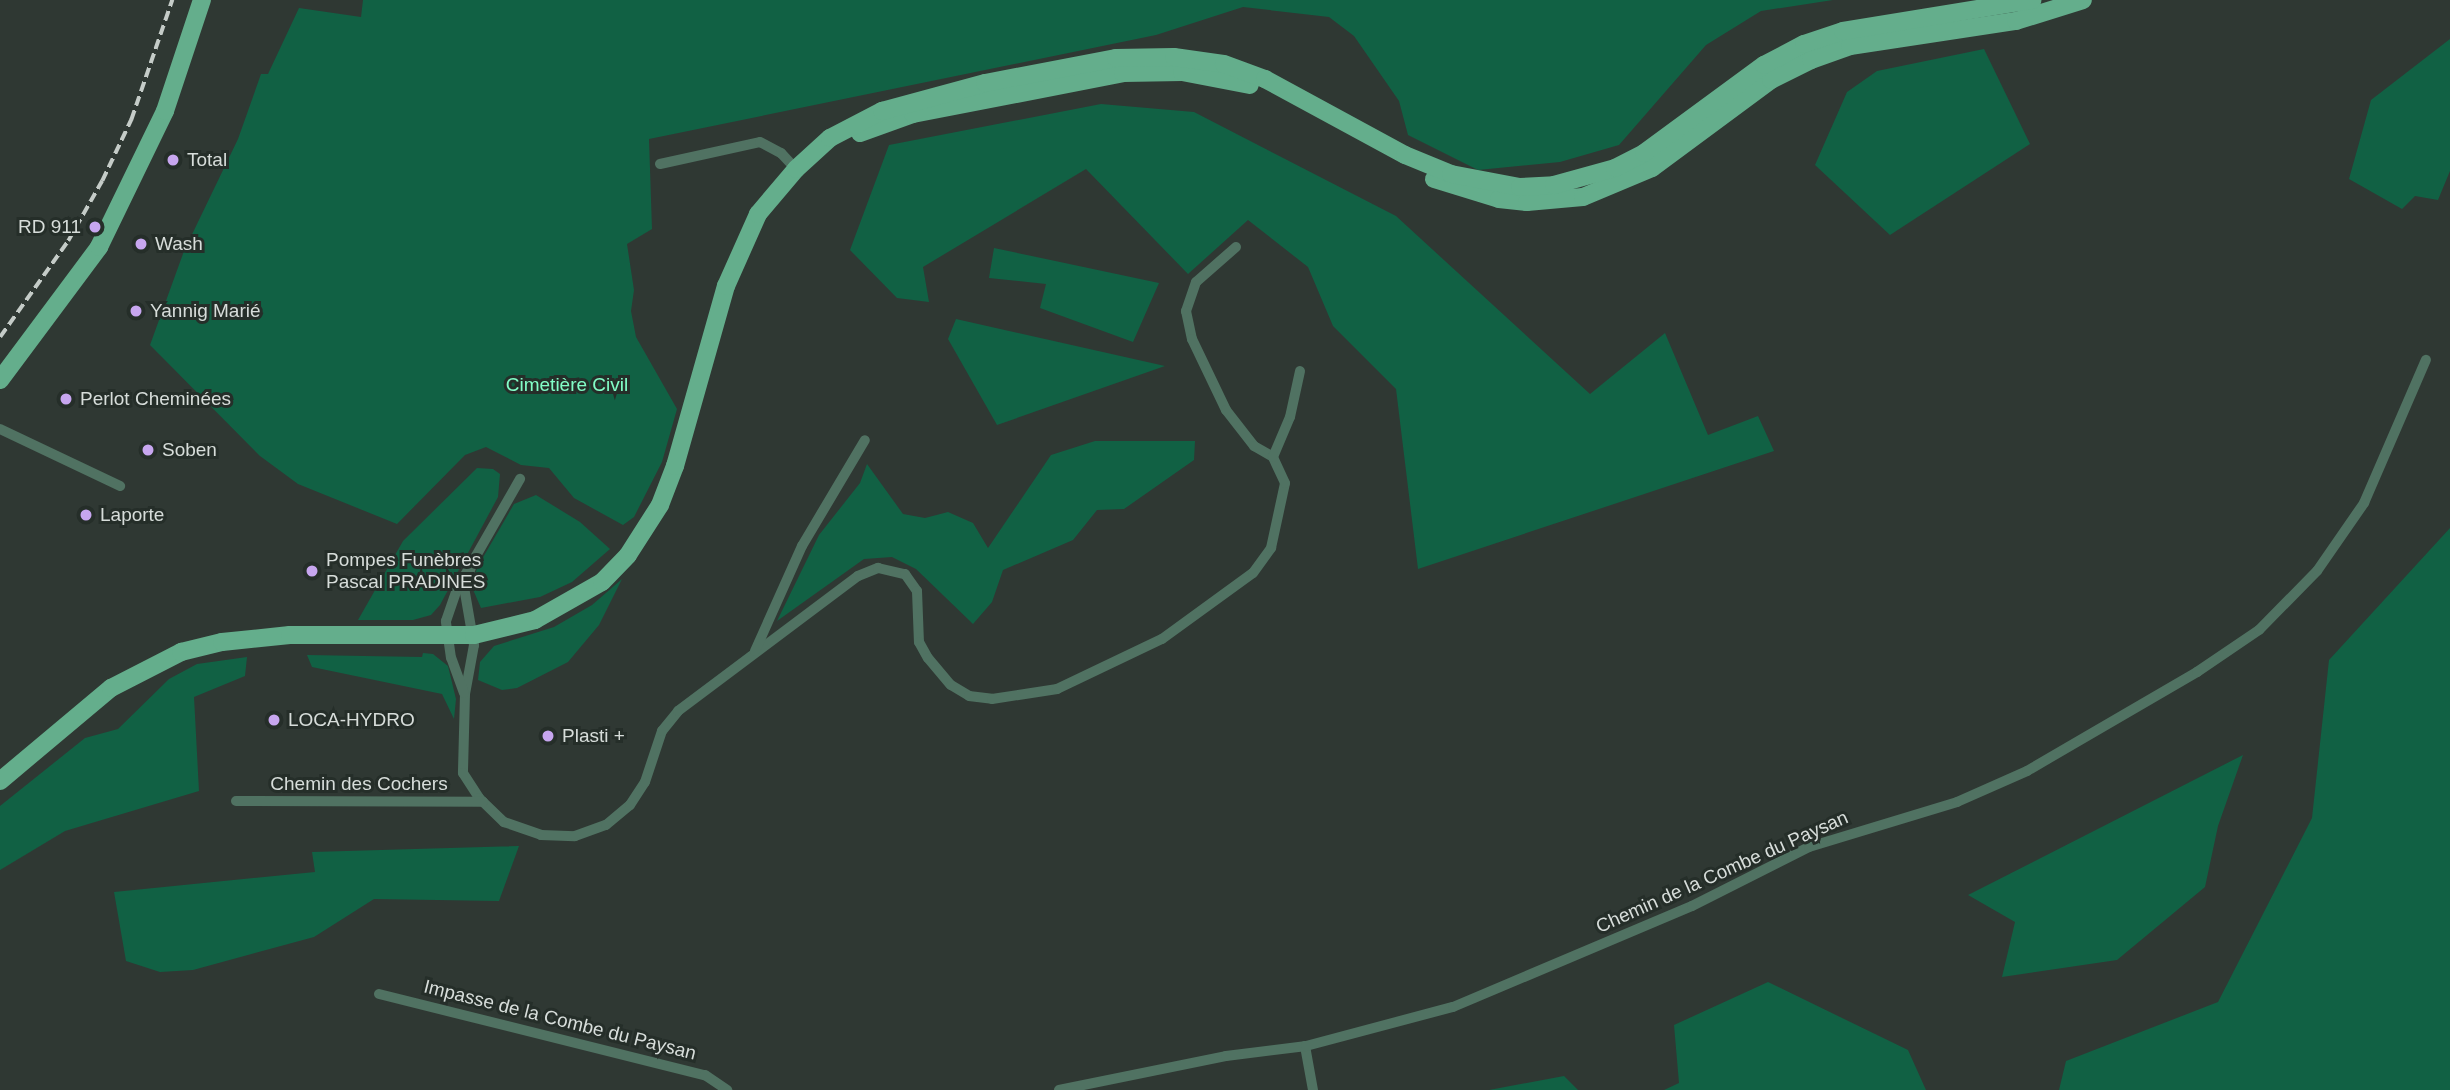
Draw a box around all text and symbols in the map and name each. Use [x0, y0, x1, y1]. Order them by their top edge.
place label: Total [187, 149, 227, 171]
marker: Total [165, 152, 181, 168]
place label: RD 911 [18, 216, 81, 238]
marker: RD 911 [87, 219, 103, 235]
place label: Wash [155, 233, 203, 255]
marker: Wash [133, 236, 149, 252]
place label: Yannig Marié [150, 300, 261, 322]
marker: Yannig Marié [128, 303, 144, 319]
park label: Cimetière Civil [506, 374, 628, 396]
place label: Perlot Cheminées [80, 388, 231, 410]
marker: Perlot Cheminées [58, 391, 74, 407]
place label: Soben [162, 439, 217, 461]
marker: Soben [140, 442, 156, 458]
place label: Laporte [100, 504, 164, 526]
marker: Laporte [78, 507, 94, 523]
place label: Pompes Funèbres Pascal PRADINES [326, 549, 485, 593]
marker: Pompes Funèbres Pascal PRADINES [304, 563, 320, 579]
place label: LOCA-HYDRO [288, 709, 415, 731]
marker: LOCA-HYDRO [266, 712, 282, 728]
place label: Plasti + [562, 725, 625, 747]
marker: Plasti + [540, 728, 556, 744]
street label: Chemin des Cochers [270, 773, 448, 795]
street label: Chemin de la Combe du Paysan [1592, 806, 1852, 938]
street label: Impasse de la Combe du Paysan [421, 975, 699, 1065]

